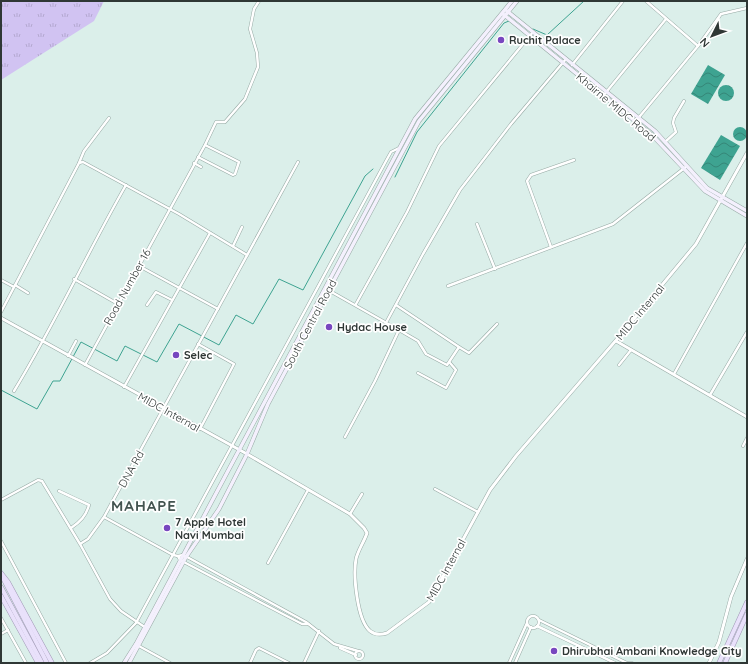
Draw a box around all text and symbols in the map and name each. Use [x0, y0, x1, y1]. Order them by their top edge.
north arrow [692, 16, 732, 56]
place label: Ruchit Palace [509, 33, 581, 47]
marker: Ruchit Palace [496, 35, 506, 45]
text: N [697, 35, 712, 50]
street label: Khairne MIDC Road [573, 70, 659, 144]
street label: Road Number 16 [100, 246, 154, 327]
street label: South Central Road [281, 277, 339, 371]
street label: MIDC Internal [613, 281, 667, 343]
place label: Hydac House [337, 320, 407, 334]
marker: Hydac House [324, 322, 334, 332]
place label: Selec [184, 348, 212, 362]
marker: Selec [171, 350, 181, 360]
street label: MIDC Internal [136, 389, 202, 435]
street label: DNA Rd [115, 448, 147, 490]
district label: MAHAPE [111, 496, 177, 515]
place label: 7 Apple Hotel Navi Mumbai [175, 515, 246, 542]
marker: 7 Apple Hotel Navi Mumbai [162, 523, 172, 533]
street label: MIDC Internal [423, 537, 469, 603]
place label: Dhirubhai Ambani Knowledge City [562, 644, 741, 658]
marker: Dhirubhai Ambani Knowledge City [549, 646, 559, 656]

